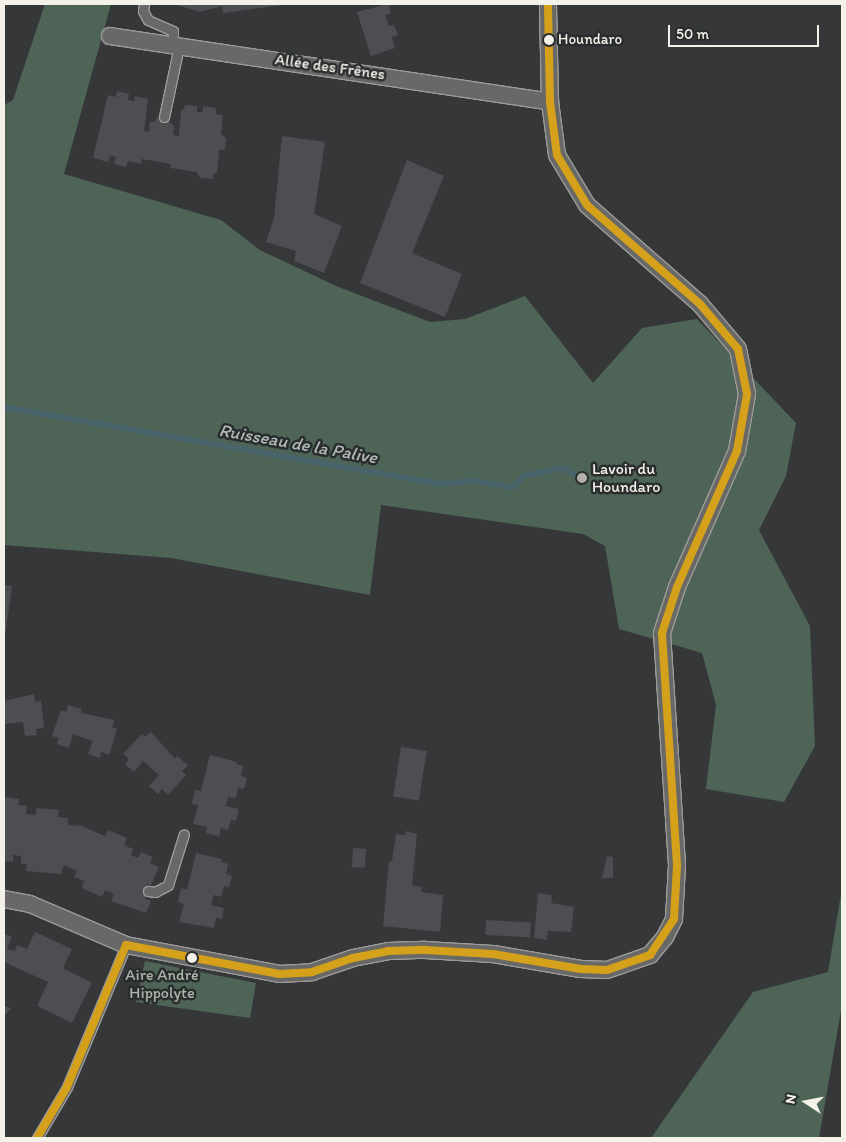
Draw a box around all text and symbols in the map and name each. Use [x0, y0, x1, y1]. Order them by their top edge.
scale bar [671, 15, 822, 47]
text: 50 m [676, 25, 709, 43]
place label: Houndaro [558, 31, 622, 49]
marker: Houndaro [544, 35, 554, 45]
street label: Allée des Frênes [274, 50, 386, 84]
water label: Ruisseau de la Palive [217, 419, 379, 469]
place label: Lavoir du Houndaro [592, 459, 660, 497]
marker: Lavoir du Houndaro [576, 472, 588, 484]
unlabelled marker [187, 953, 197, 963]
park label: Aire André Hippolyte [125, 965, 199, 1003]
north arrow [781, 1077, 831, 1127]
text: N [782, 1093, 800, 1105]

